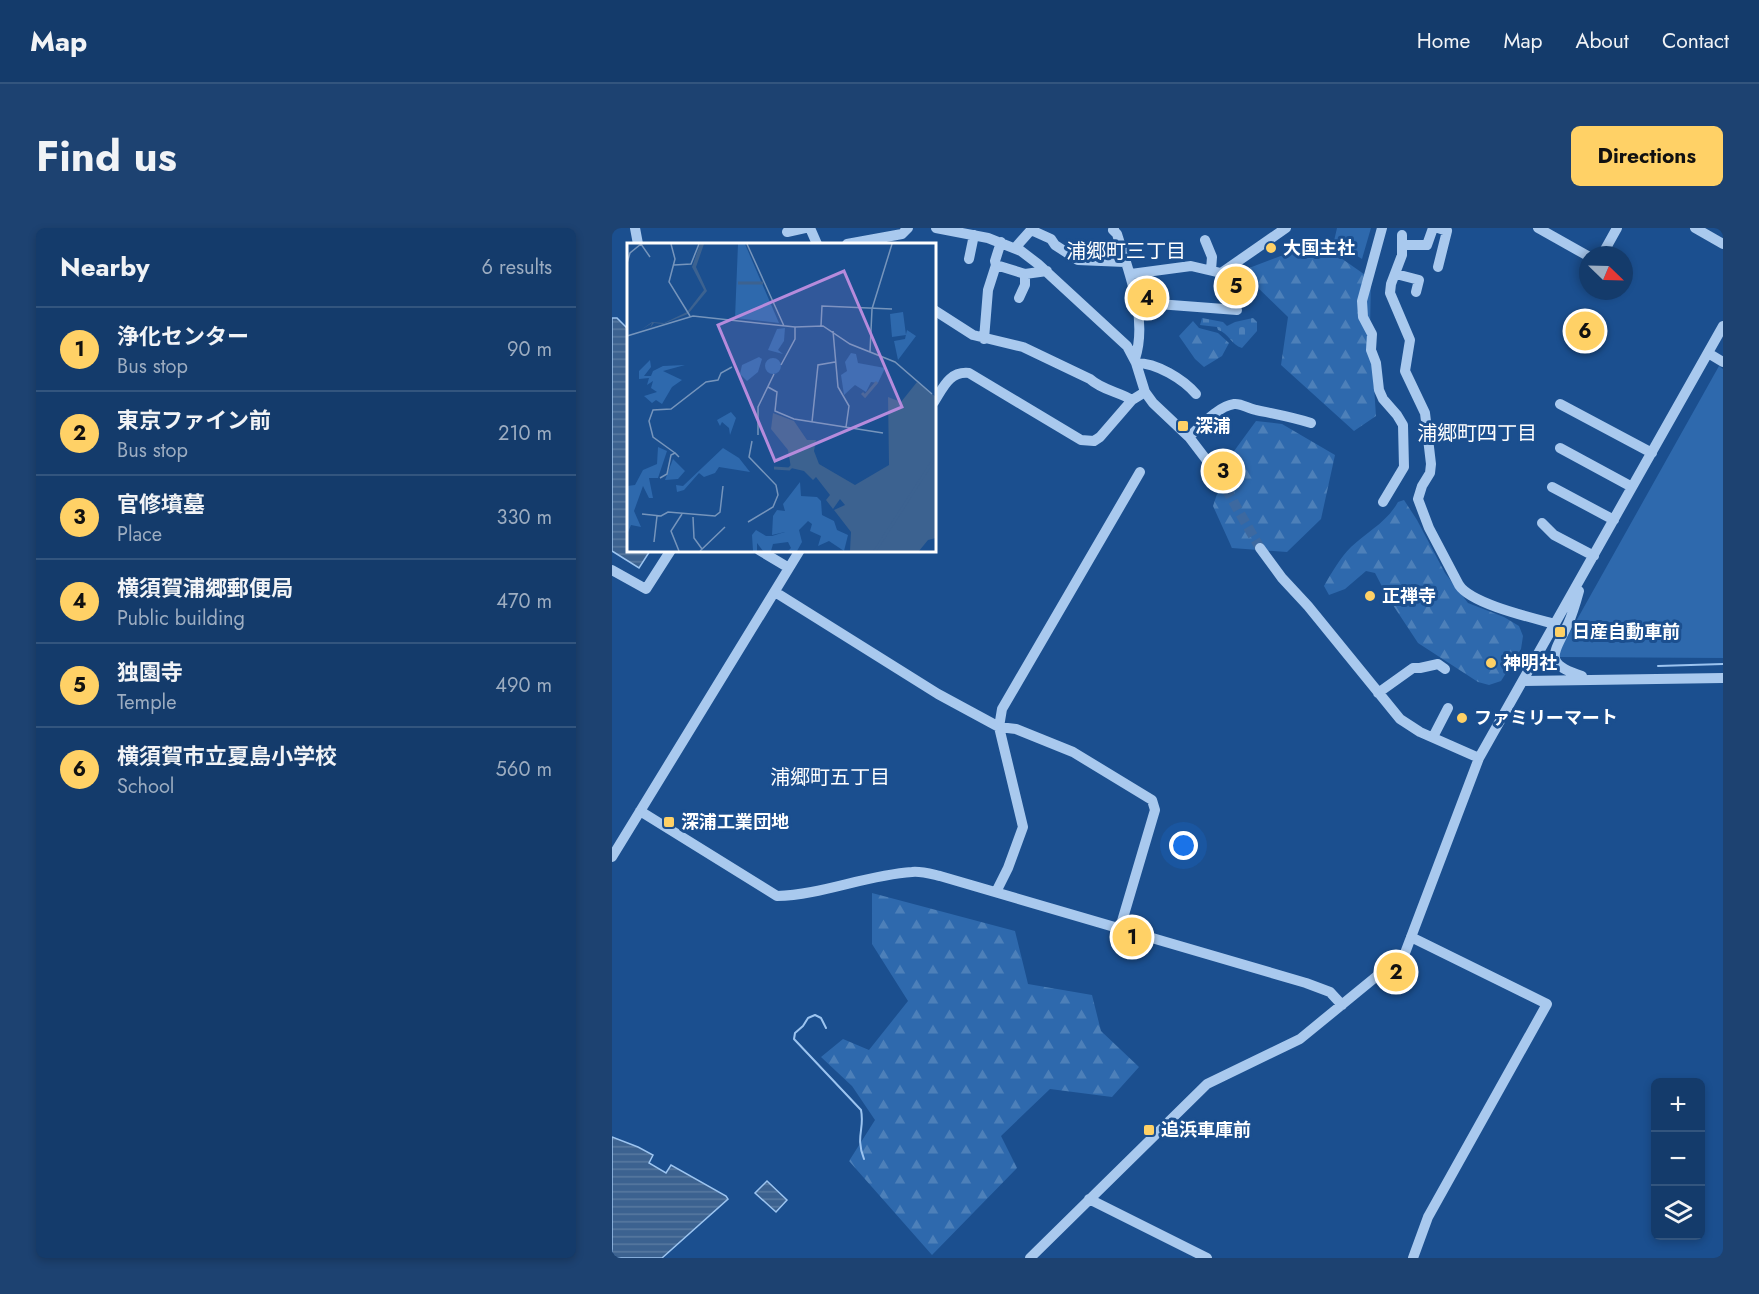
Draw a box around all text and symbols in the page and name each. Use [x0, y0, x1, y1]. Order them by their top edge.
text: Map [30, 21, 87, 62]
text: Home [1417, 26, 1470, 56]
text: Map [1503, 26, 1543, 56]
text: About [1576, 26, 1629, 56]
text: Contact [1662, 26, 1729, 56]
text: Find us [36, 126, 177, 187]
button: Directions [1571, 126, 1723, 186]
place label: 大国主社 [1283, 235, 1355, 261]
district label: 浦郷町三丁目 [1066, 237, 1186, 266]
marker: 大国主社 [1264, 241, 1278, 255]
inset map [627, 243, 936, 552]
north arrow [1579, 246, 1633, 300]
text: Nearby [60, 248, 149, 286]
text: 6 results [482, 253, 552, 282]
pin: 5 [1216, 264, 1256, 308]
pin: 4 [1128, 276, 1166, 320]
pin: 6 [1566, 308, 1604, 354]
text: 浄化センター [117, 320, 249, 352]
text: 1 [74, 335, 85, 364]
text: 90 m [507, 335, 552, 364]
text: Bus stop [117, 352, 188, 381]
text: 東京ファイン前 [117, 404, 271, 436]
place label: 深浦 [1195, 413, 1231, 439]
text: 2 [73, 419, 86, 448]
text: 210 m [498, 419, 552, 448]
marker: 深浦 [1176, 419, 1190, 433]
district label: 浦郷町四丁目 [1417, 419, 1537, 448]
text: Bus stop [117, 436, 188, 465]
pin: 3 [1204, 448, 1242, 494]
text: 官修墳墓 [117, 488, 205, 520]
text: 3 [73, 503, 86, 532]
text: 330 m [497, 503, 552, 532]
text: Place [117, 520, 162, 549]
text: 横須賀浦郷郵便局 [117, 572, 293, 604]
place label: 正禅寺 [1382, 583, 1436, 609]
text: 4 [73, 587, 86, 616]
text: 470 m [496, 587, 552, 616]
marker: 正禅寺 [1363, 589, 1377, 603]
text: Public building [117, 604, 245, 633]
place label: 日産自動車前 [1572, 619, 1680, 645]
marker: 日産自動車前 [1553, 625, 1567, 639]
place label: 神明社 [1503, 650, 1557, 676]
text: 独園寺 [117, 656, 183, 688]
marker: 神明社 [1484, 656, 1498, 670]
text: 5 [73, 671, 86, 700]
text: 490 m [495, 671, 552, 700]
text: Temple [117, 688, 177, 717]
place label: ファミリーマート [1474, 705, 1618, 731]
marker: ファミリーマート [1455, 711, 1469, 725]
text: 横須賀市立夏島小学校 [117, 740, 337, 772]
text: 6 [73, 755, 86, 784]
text: 560 m [496, 755, 552, 784]
district label: 浦郷町五丁目 [770, 763, 890, 792]
text: School [117, 772, 174, 801]
place label: 深浦工業団地 [681, 809, 789, 835]
marker: 深浦工業団地 [662, 815, 676, 829]
your location [1169, 831, 1198, 860]
pin: 1 [1112, 914, 1152, 960]
pin: 2 [1376, 950, 1416, 994]
map controls [1651, 1078, 1705, 1240]
button: + [1651, 1078, 1705, 1132]
place label: 追浜車庫前 [1161, 1117, 1251, 1143]
marker: 追浜車庫前 [1142, 1123, 1156, 1137]
button: − [1651, 1132, 1705, 1186]
button: layers [1651, 1186, 1705, 1240]

